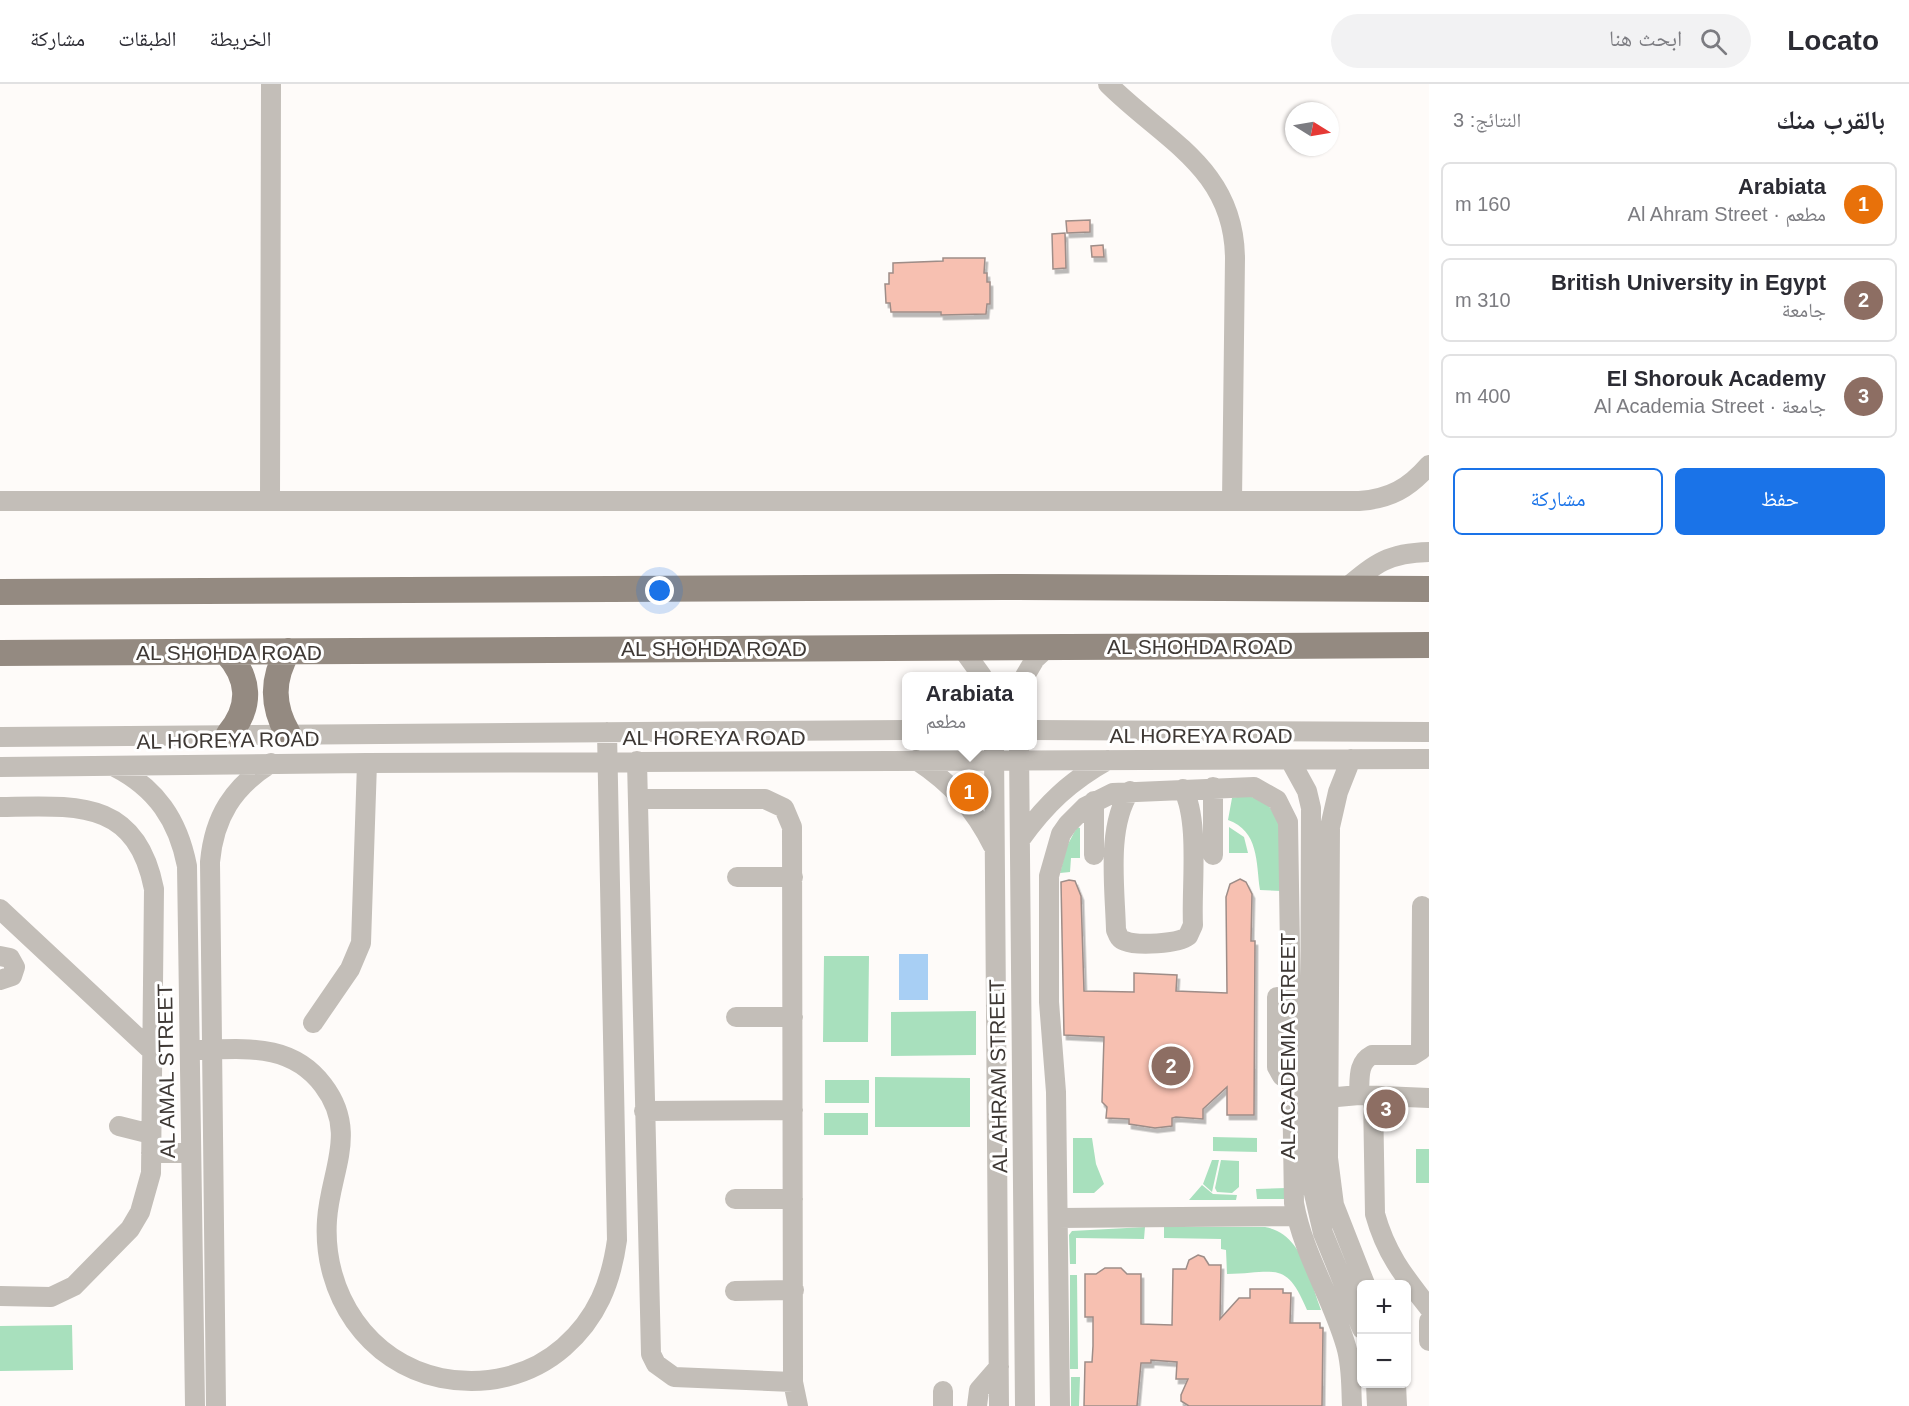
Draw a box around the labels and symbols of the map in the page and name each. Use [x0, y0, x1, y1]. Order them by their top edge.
north arrow [1285, 102, 1339, 156]
your location [645, 576, 674, 605]
street label: AL SHOHDA ROAD [1107, 635, 1293, 658]
street label: AL SHOHDA ROAD [621, 637, 807, 660]
street label: AL SHOHDA ROAD [136, 641, 322, 664]
street label: AL HOREYA ROAD [1109, 724, 1293, 747]
street label: AL HOREYA ROAD [622, 726, 806, 749]
street label: AL HOREYA ROAD [136, 727, 320, 753]
pin: 1 [950, 770, 988, 814]
street label: AL ACADEMIA STREET [1276, 932, 1299, 1159]
street label: AL AHRAM STREET [985, 979, 1011, 1173]
street label: AL AMAL STREET [153, 983, 179, 1159]
pin: 2 [1152, 1044, 1190, 1088]
pin: 3 [1366, 1086, 1406, 1132]

